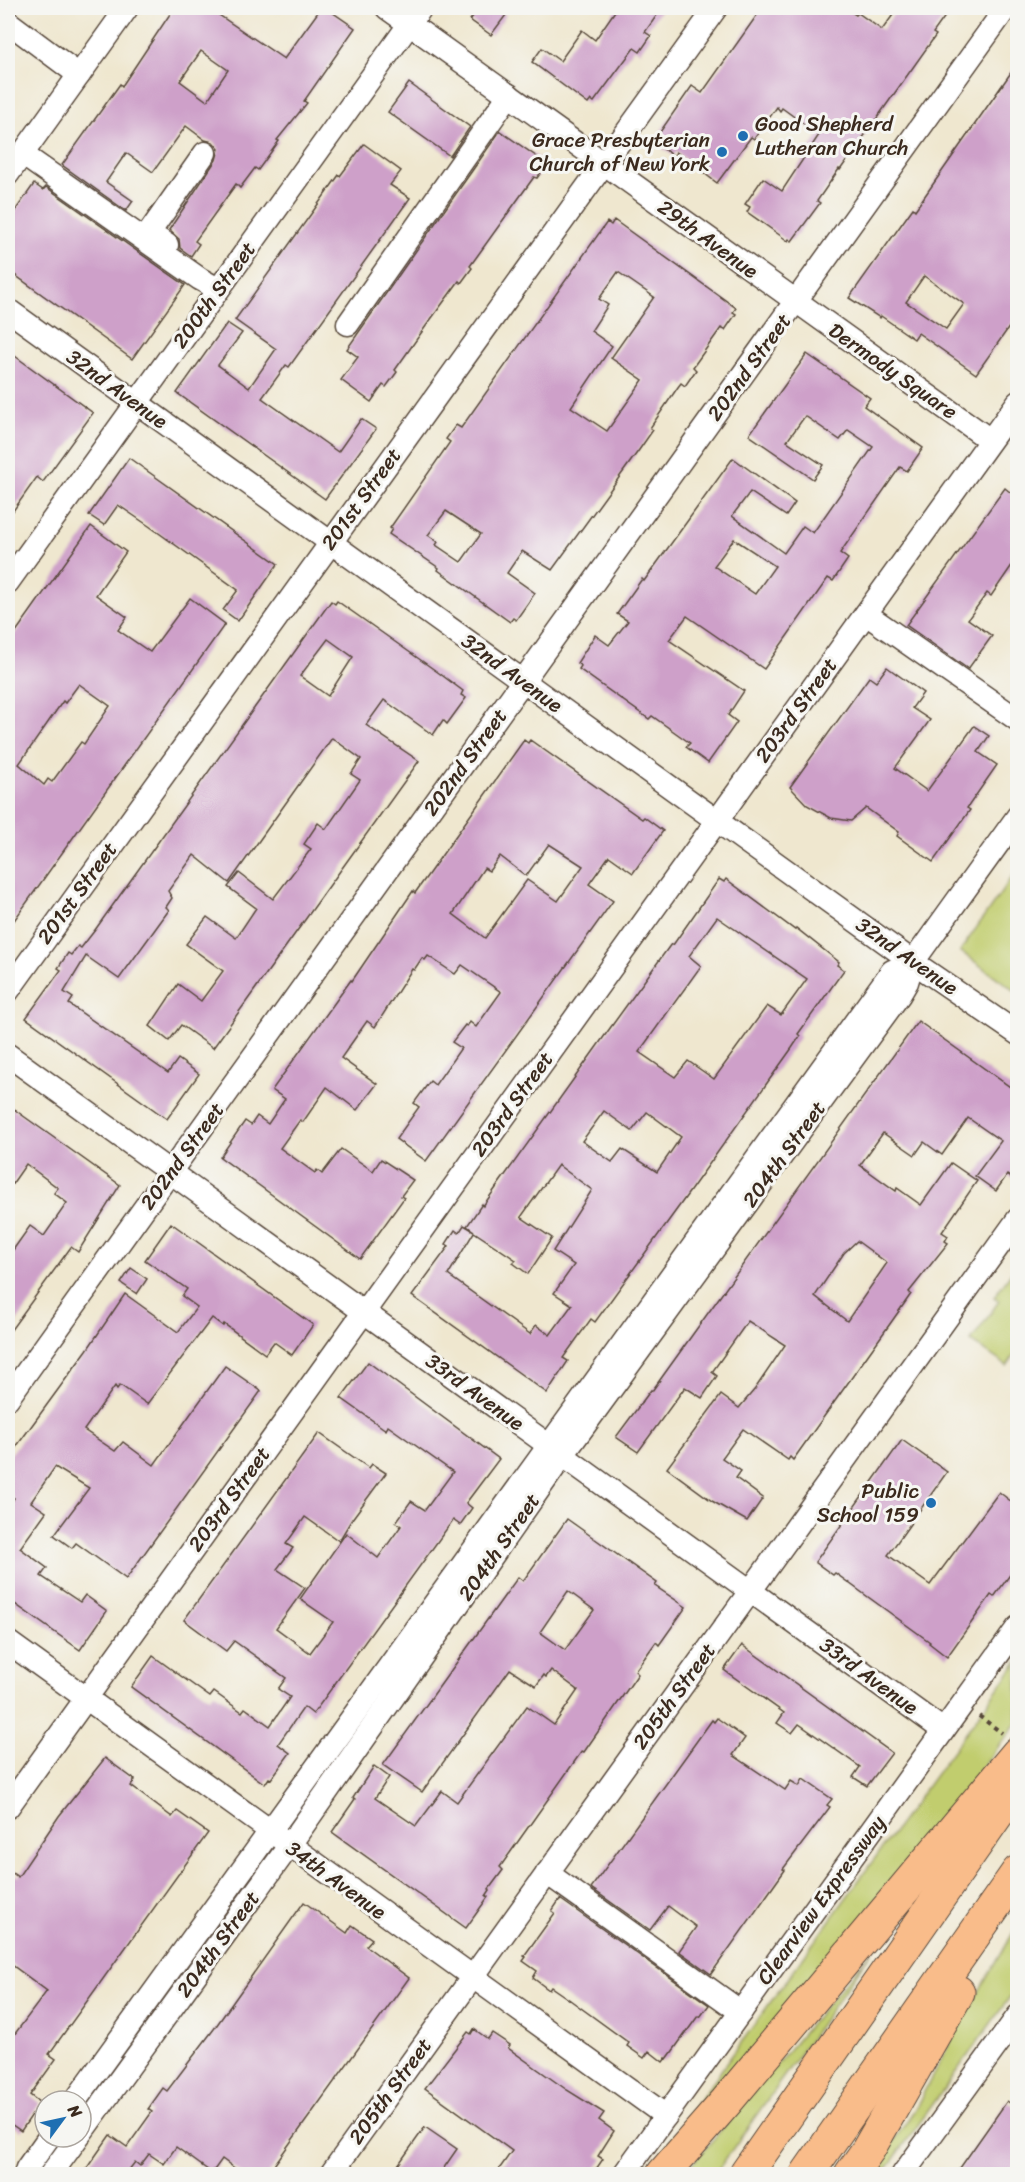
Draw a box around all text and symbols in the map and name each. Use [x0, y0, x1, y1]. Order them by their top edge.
place label: Good Shepherd Lutheran Church [755, 105, 908, 167]
place label: Grace Presbyterian Church of New York [529, 121, 710, 183]
marker: Good Shepherd Lutheran Church [736, 129, 750, 143]
marker: Grace Presbyterian Church of New York [715, 145, 729, 159]
street label: 29th Avenue [649, 189, 767, 289]
street label: 200th Street [162, 233, 266, 357]
street label: 202nd Street [696, 305, 802, 429]
street label: Dermody Square [820, 312, 966, 430]
street label: 32nd Avenue [58, 339, 176, 439]
street label: 201st Street [310, 439, 412, 559]
street label: 32nd Avenue [453, 623, 571, 723]
street label: 203rd Street [744, 649, 848, 771]
street label: 202nd Street [412, 700, 518, 824]
street label: 201st Street [26, 833, 128, 953]
street label: 32nd Avenue [848, 906, 966, 1006]
street label: 203rd Street [460, 1043, 564, 1165]
street label: 204th Street [732, 1092, 836, 1216]
street label: 202nd Street [129, 1094, 235, 1218]
street label: 33rd Avenue [417, 1343, 533, 1441]
street label: 203rd Street [177, 1438, 281, 1560]
place label: Public School 159 [817, 1472, 920, 1534]
street label: 204th Street [448, 1485, 550, 1609]
marker: Public School 159 [924, 1496, 938, 1510]
street label: 33rd Avenue [811, 1627, 927, 1725]
street label: 205th Street [622, 1634, 726, 1758]
street label: Clearview Expressway [746, 1807, 896, 1993]
street label: 34th Avenue [277, 1830, 395, 1930]
street label: 204th Street [166, 1882, 270, 2006]
street label: 205th Street [338, 2029, 442, 2153]
north arrow [33, 2089, 93, 2149]
text: N [59, 2098, 91, 2124]

